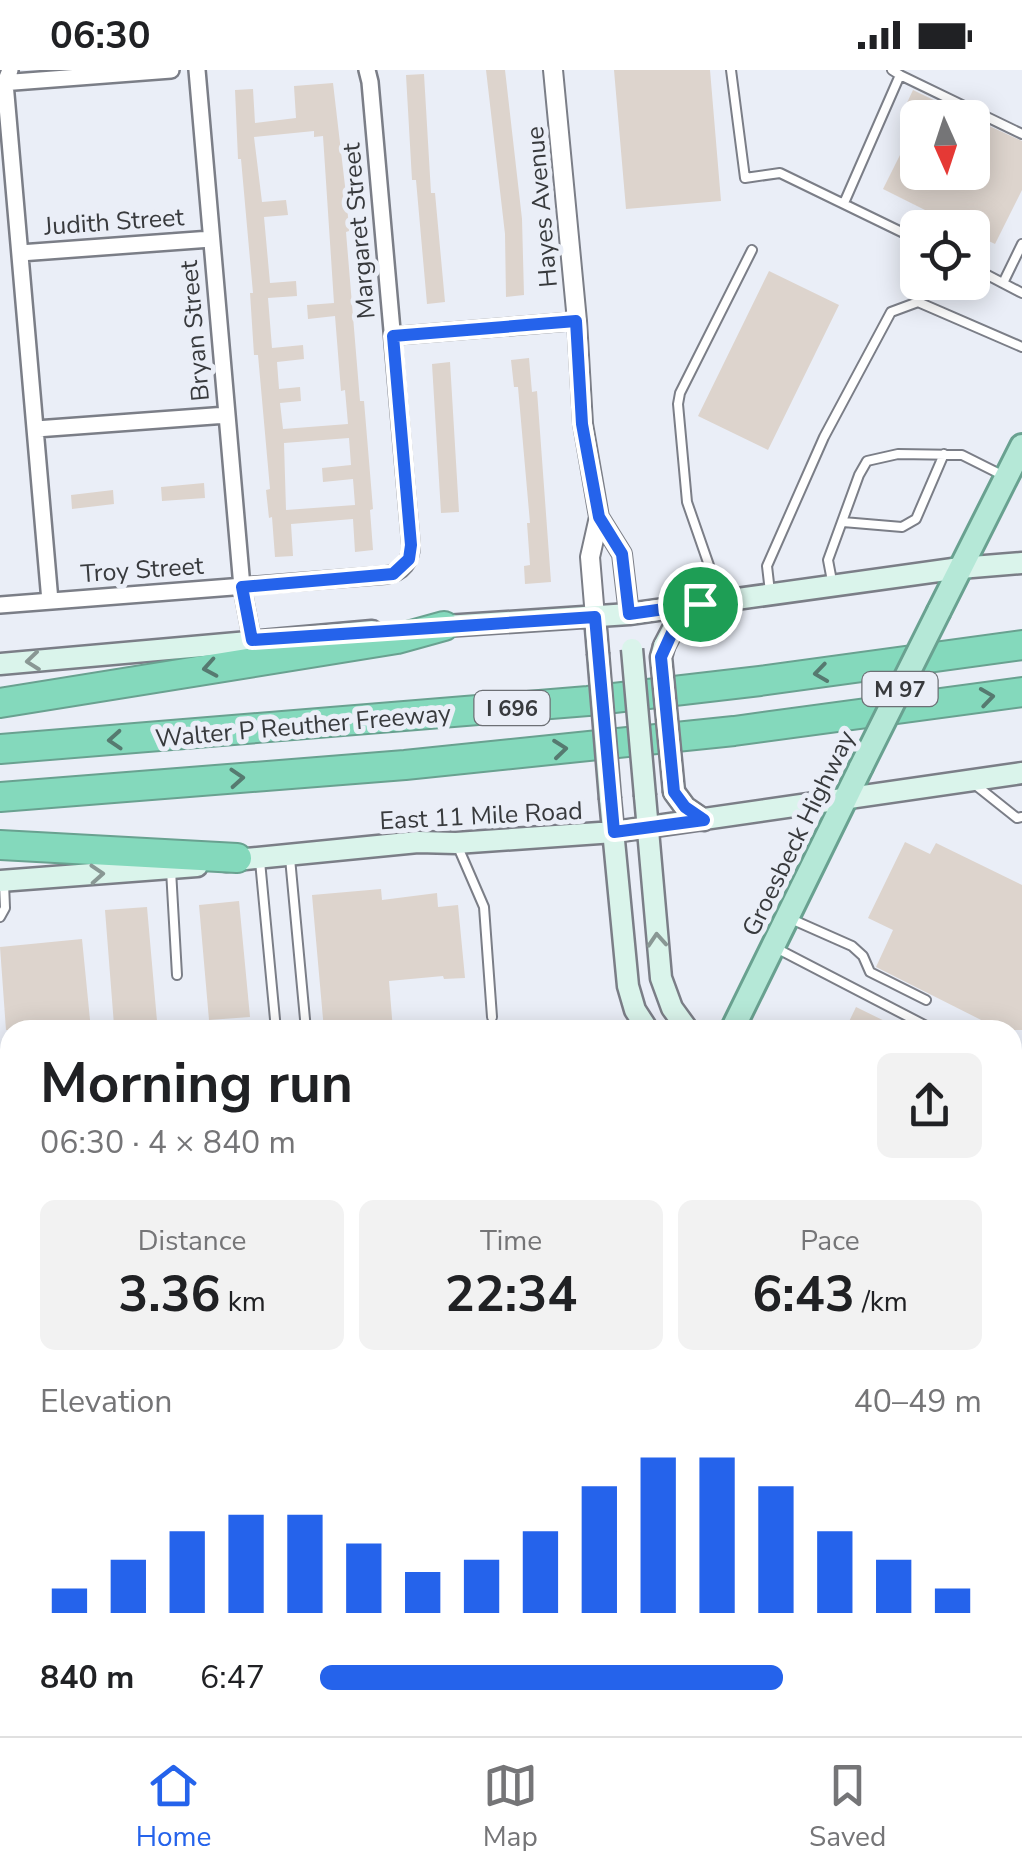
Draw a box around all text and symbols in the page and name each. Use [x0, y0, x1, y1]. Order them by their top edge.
text: 06:30 [50, 10, 151, 61]
north arrow [900, 100, 990, 190]
map controls [900, 100, 990, 300]
street label: Hayes Avenue [518, 125, 566, 289]
street label: Margaret Street [334, 141, 384, 320]
street label: Judith Street [42, 200, 185, 244]
button: locate [900, 210, 990, 300]
street label: Bryan Street [172, 259, 218, 403]
street label: Troy Street [79, 549, 205, 591]
pin [658, 562, 743, 647]
icon: arrive [673, 577, 728, 632]
one-way arrow [25, 650, 41, 671]
one-way arrow [202, 656, 219, 677]
one-way arrow [813, 662, 829, 683]
road number: M 97 [862, 672, 938, 706]
one-way arrow [980, 687, 996, 708]
road number: I 696 [474, 691, 550, 725]
street label: Walter P Reuther Freeway [154, 696, 453, 756]
street label: Groesbeck Highway [734, 725, 864, 942]
one-way arrow [106, 729, 122, 750]
one-way arrow [553, 739, 569, 760]
one-way arrow [229, 768, 245, 789]
street label: East 11 Mile Road [379, 794, 584, 838]
one-way arrow [90, 864, 106, 885]
one-way arrow [647, 931, 668, 947]
text: Morning run [40, 1046, 353, 1121]
button: share [877, 1053, 982, 1158]
text: 06:30 · 4 × 840 m [40, 1121, 296, 1164]
text: Distance [138, 1222, 246, 1260]
text: Time [480, 1222, 542, 1260]
text: Pace [800, 1222, 860, 1260]
text: 3.36 [118, 1260, 221, 1329]
text: 22:34 [445, 1260, 577, 1329]
text: 6:43 [752, 1260, 855, 1329]
text: km [221, 1283, 266, 1321]
text: /km [855, 1283, 908, 1321]
text: Elevation [40, 1380, 173, 1423]
text: 40–49 m [854, 1380, 982, 1423]
text: 840 m [40, 1656, 134, 1699]
text: 6:47 [200, 1656, 265, 1699]
tab: Home [136, 1758, 211, 1856]
tab: Map [483, 1758, 538, 1856]
tab: Saved [809, 1758, 886, 1856]

